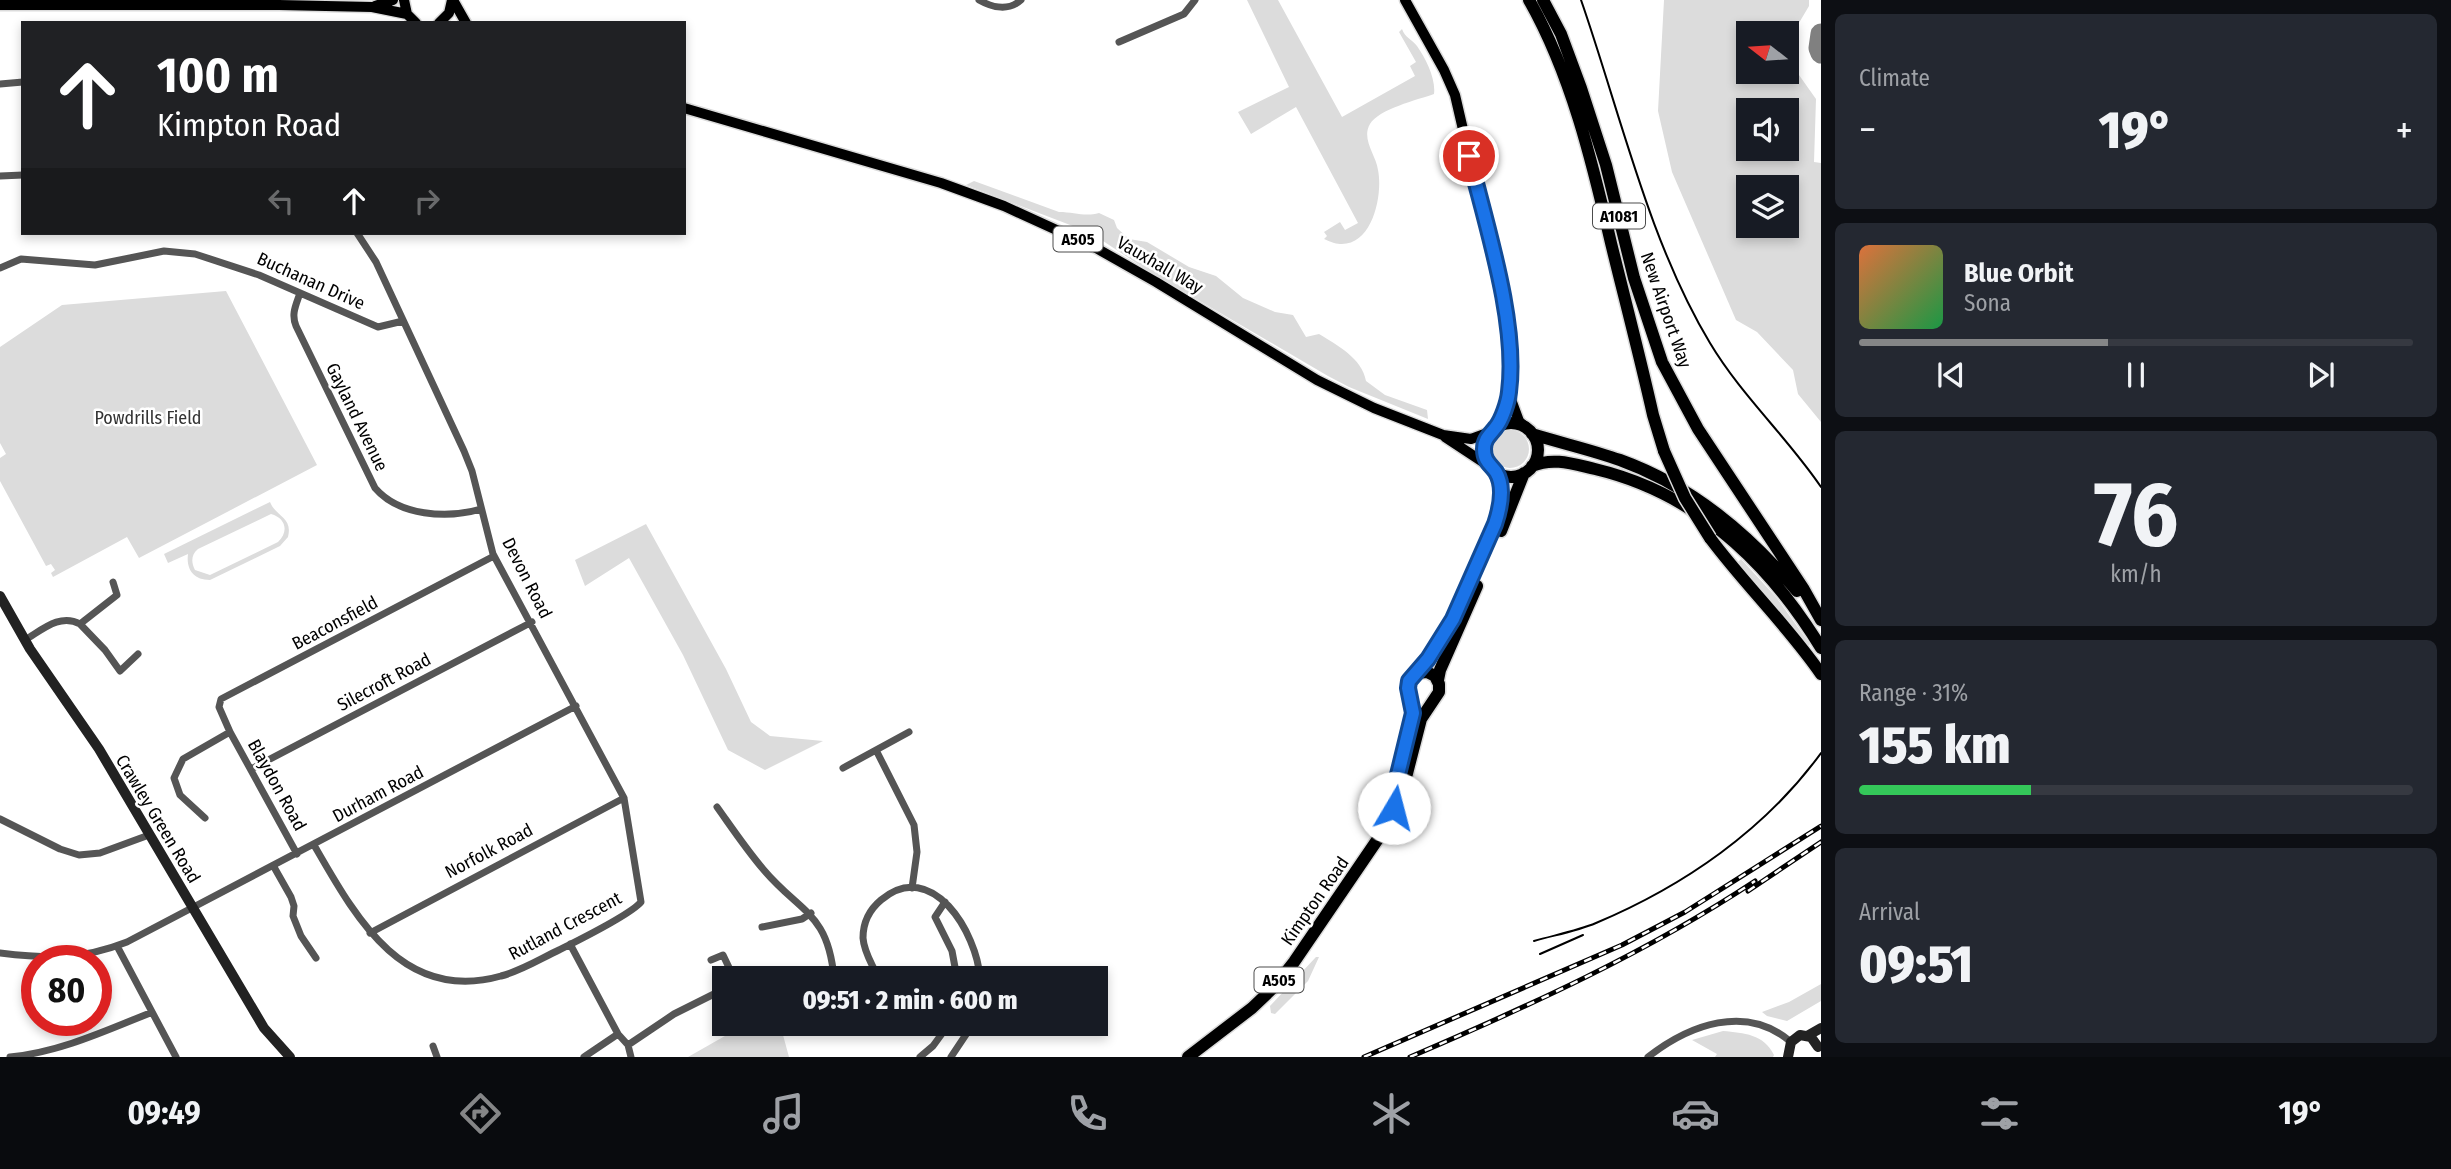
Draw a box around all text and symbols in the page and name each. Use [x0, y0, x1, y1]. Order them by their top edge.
north arrow [1736, 21, 1799, 84]
map controls [1736, 21, 1799, 238]
text: 100 m [157, 46, 279, 105]
icon: ahead [42, 49, 133, 140]
text: Climate [1859, 64, 1930, 92]
button: sound [1736, 98, 1799, 161]
text: 19° [2099, 99, 2173, 162]
text: Kimpton Road [157, 106, 341, 144]
text: − [1859, 107, 1876, 153]
text: + [2396, 107, 2413, 153]
pin [1439, 126, 1499, 186]
icon: arrive [1450, 137, 1488, 175]
button: layers [1736, 175, 1799, 238]
icon: left [262, 182, 300, 220]
icon: ahead [335, 182, 373, 220]
icon: right [408, 182, 446, 220]
road number: A1081 [1593, 204, 1645, 229]
road number: A505 [1054, 227, 1102, 252]
street label: Vauxhall Way [1113, 231, 1207, 299]
street label: Buchanan Drive [254, 247, 368, 315]
street label: New Airport Way [1636, 249, 1696, 371]
text: Blue Orbit [1964, 258, 2074, 289]
text: Sona [1964, 289, 2011, 317]
icon: previous [1932, 356, 1970, 394]
icon: pause [2117, 356, 2155, 394]
icon: next [2302, 356, 2340, 394]
street label: Gayland Avenue [321, 359, 393, 475]
park label: Powdrills Field [94, 407, 202, 429]
text: 76 [2094, 460, 2178, 569]
street label: Devon Road [497, 534, 557, 622]
text: km/h [2110, 560, 2162, 588]
street label: Beaconsfield [288, 591, 382, 655]
street label: Silecroft Road [333, 648, 435, 716]
text: Range · 31% [1859, 679, 1968, 707]
text: 155 km [1859, 714, 2010, 777]
street label: Blaydon Road [243, 735, 311, 835]
street label: Crawley Green Road [111, 751, 205, 887]
street label: Durham Road [329, 761, 427, 827]
position arrow [1357, 771, 1431, 845]
street label: Norfolk Road [441, 819, 537, 883]
street label: Kimpton Road [1276, 852, 1354, 950]
street label: Rutland Crescent [505, 887, 625, 965]
text: Arrival [1859, 898, 1920, 926]
text: 09:51 [1859, 933, 1973, 996]
speed limit sign: 80 [21, 945, 112, 1036]
road number: A505 [1254, 968, 1304, 992]
text: 09:51 · 2 min · 600 m [803, 985, 1018, 1016]
icon: directions [456, 1089, 505, 1138]
icon: music [759, 1089, 808, 1138]
icon: phone [1063, 1089, 1112, 1138]
icon: climate [1367, 1089, 1416, 1138]
icon: car [1671, 1089, 1720, 1138]
icon: filters [1975, 1089, 2024, 1138]
text: 09:49 [127, 1094, 201, 1132]
text: 19° [2278, 1094, 2324, 1132]

